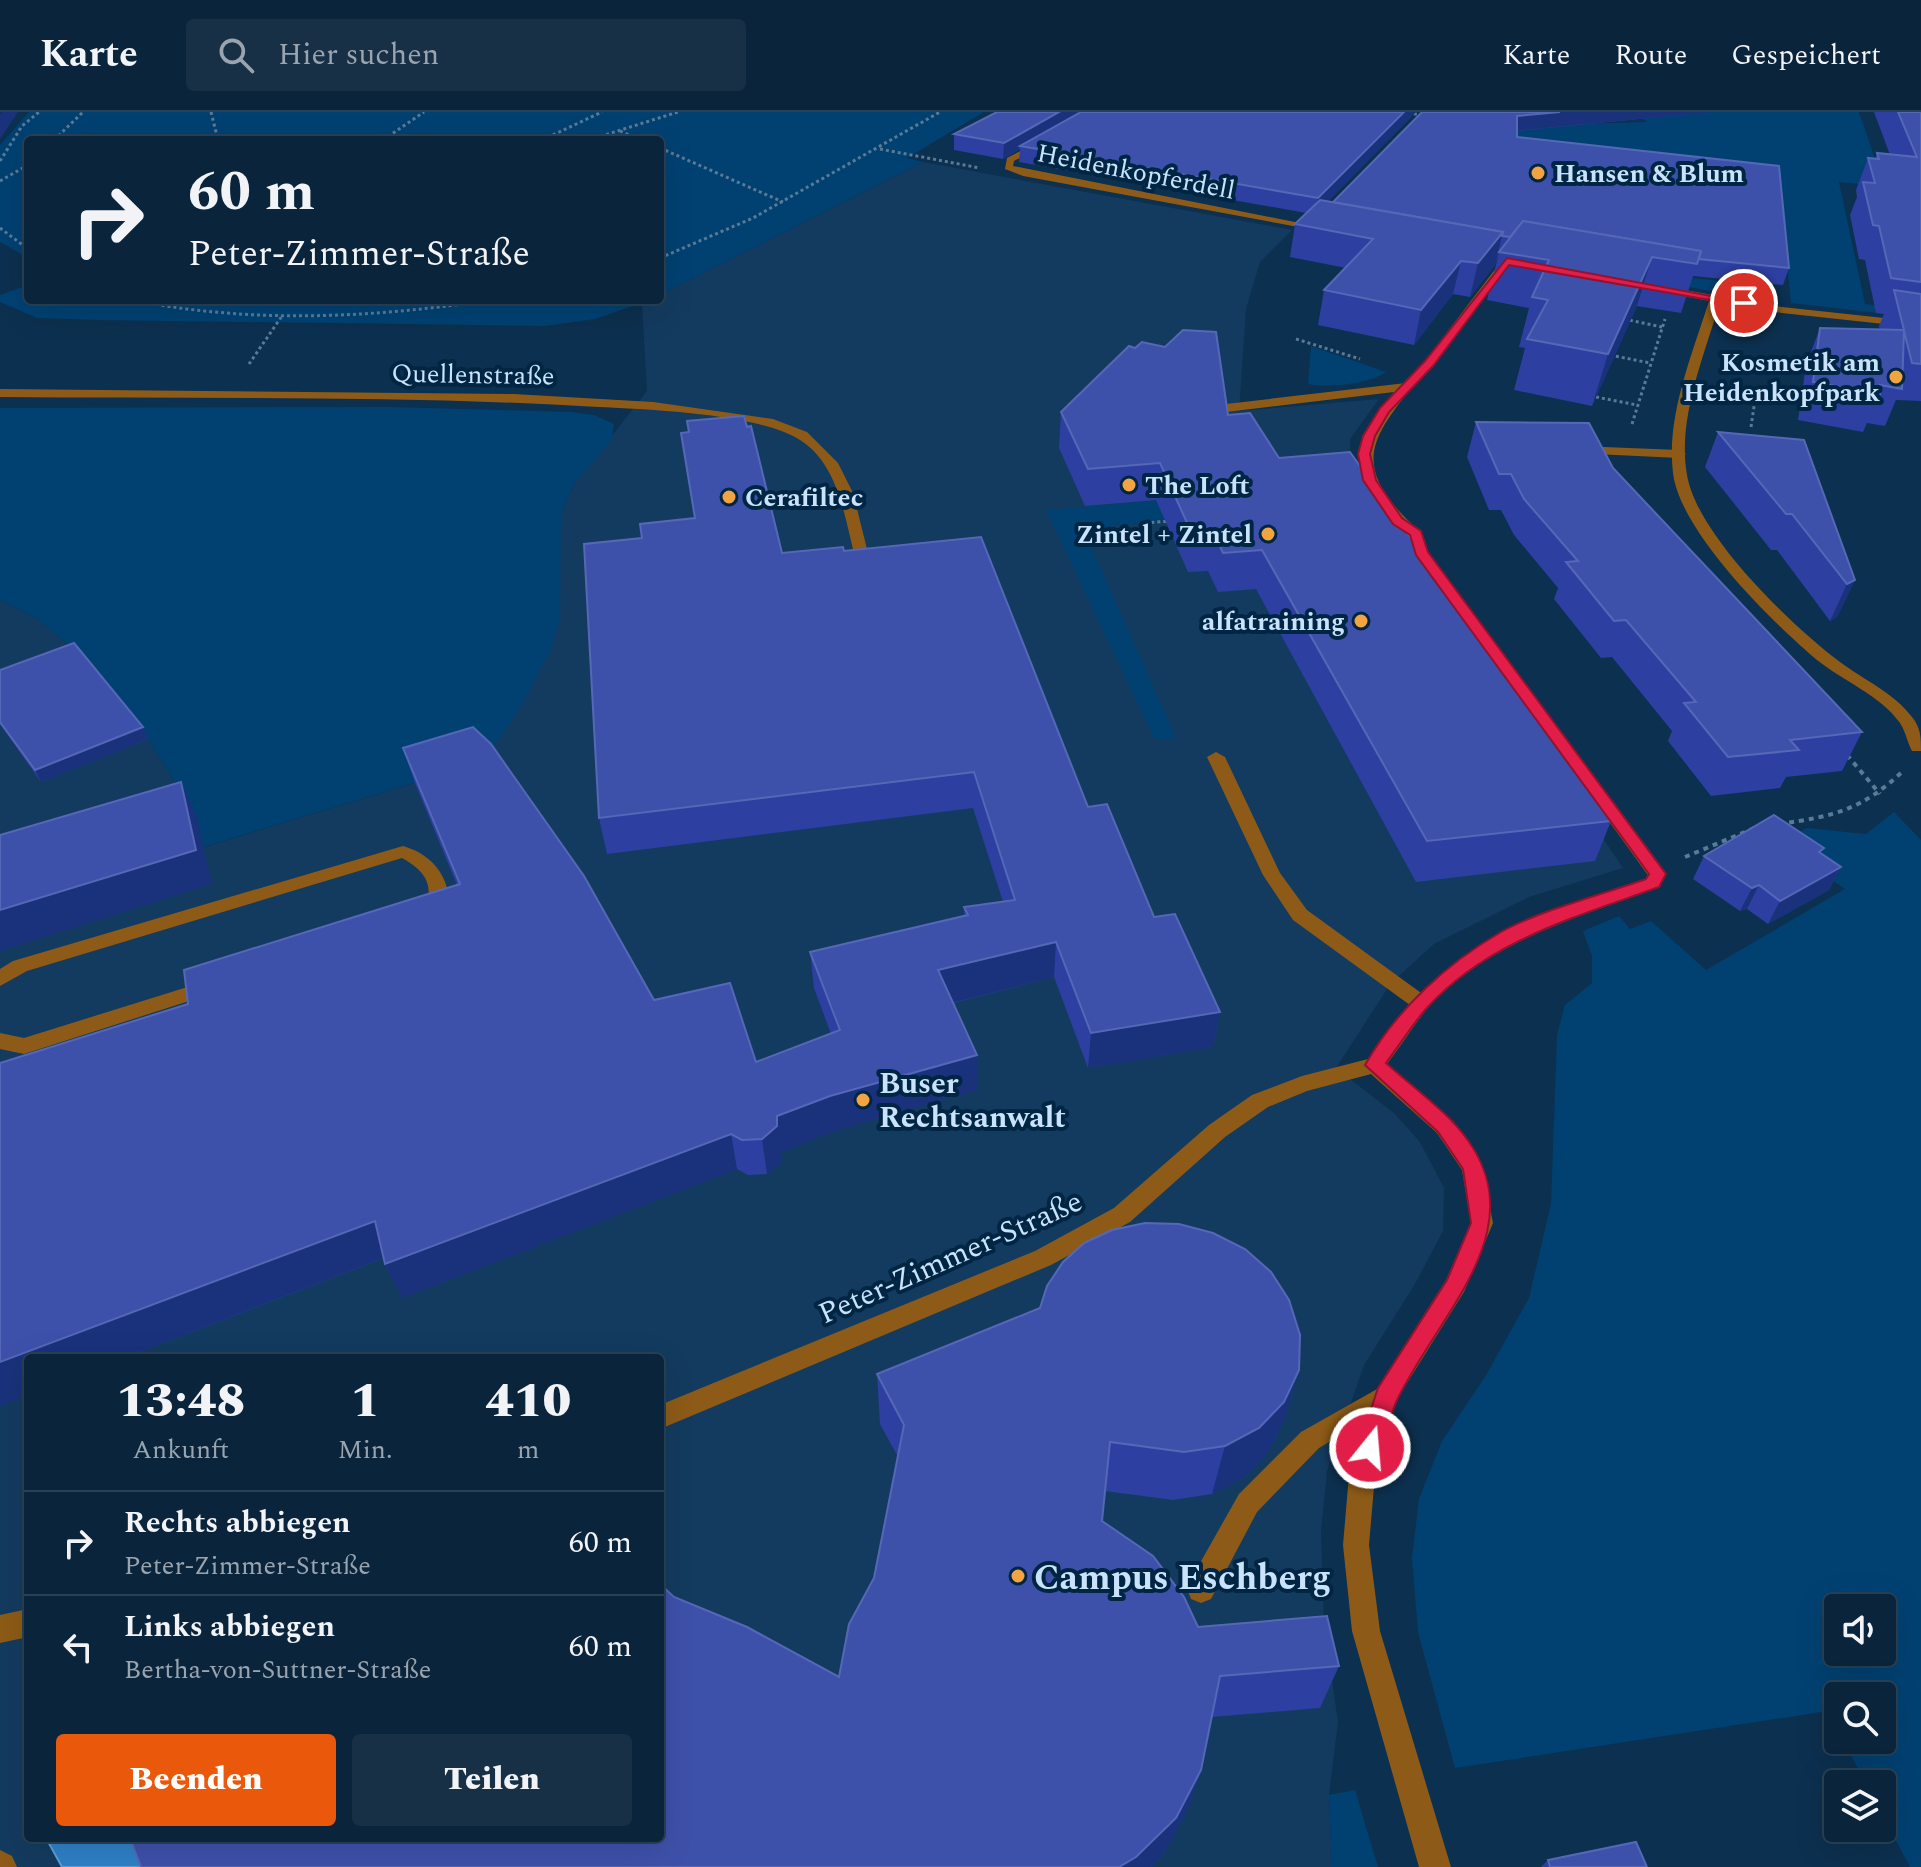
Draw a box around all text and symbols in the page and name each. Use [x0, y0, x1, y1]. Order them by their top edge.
search box [186, 19, 746, 91]
text: Karte [40, 26, 138, 84]
text: Hier suchen [278, 32, 439, 78]
icon: search [214, 33, 258, 77]
text: Karte [1503, 34, 1570, 77]
text: Route [1614, 34, 1687, 77]
text: Gespeichert [1731, 34, 1881, 77]
street label: Heidenkopferdell [1033, 133, 1238, 211]
text: 60 m [188, 150, 315, 235]
place label: Hansen & Blum [1554, 154, 1744, 194]
marker: Hansen & Blum [1529, 164, 1547, 182]
icon: right [56, 168, 160, 272]
text: Peter-Zimmer-Straße [188, 227, 530, 282]
pin [1710, 269, 1778, 337]
icon: arrive [1722, 281, 1766, 325]
place label: Kosmetik am Heidenkopfpark [1683, 343, 1880, 413]
street label: Quellenstraße [391, 354, 555, 396]
marker: Kosmetik am Heidenkopfpark [1887, 368, 1905, 386]
place label: The Loft [1145, 466, 1250, 506]
marker: The Loft [1120, 476, 1138, 494]
place label: Cerafiltec [745, 478, 863, 518]
marker: Cerafiltec [720, 488, 738, 506]
place label: Zintel + Zintel [1076, 515, 1252, 555]
marker: Zintel + Zintel [1259, 525, 1277, 543]
place label: alfatraining [1202, 602, 1345, 642]
marker: alfatraining [1352, 612, 1370, 630]
place label: Buser Rechtsanwalt [879, 1061, 1066, 1141]
marker: Buser Rechtsanwalt [854, 1091, 872, 1109]
street label: Peter-Zimmer-Straße [811, 1179, 1090, 1337]
text: 13:48 [117, 1365, 245, 1438]
text: 1 [351, 1365, 380, 1438]
text: 410 [485, 1365, 571, 1438]
position arrow [1328, 1406, 1412, 1490]
text: Ankunft [133, 1430, 229, 1470]
text: Min. [338, 1430, 392, 1470]
text: m [517, 1430, 539, 1470]
text: Rechts abbiegen [124, 1500, 351, 1546]
text: 60 m [569, 1520, 632, 1566]
icon: right [56, 1521, 100, 1565]
text: Peter-Zimmer-Straße [124, 1546, 371, 1586]
place label: Campus Eschberg [1034, 1551, 1331, 1606]
marker: Campus Eschberg [1009, 1567, 1027, 1585]
map controls [1824, 1594, 1896, 1842]
button: sound [1824, 1594, 1896, 1666]
text: Links abbiegen [124, 1604, 335, 1650]
text: 60 m [569, 1624, 632, 1670]
icon: left [56, 1625, 100, 1669]
text: Bertha-von-Suttner-Straße [124, 1650, 431, 1690]
button: search [1824, 1682, 1896, 1754]
button: Beenden [56, 1734, 336, 1826]
button: Teilen [352, 1734, 632, 1826]
button: layers [1824, 1770, 1896, 1842]

